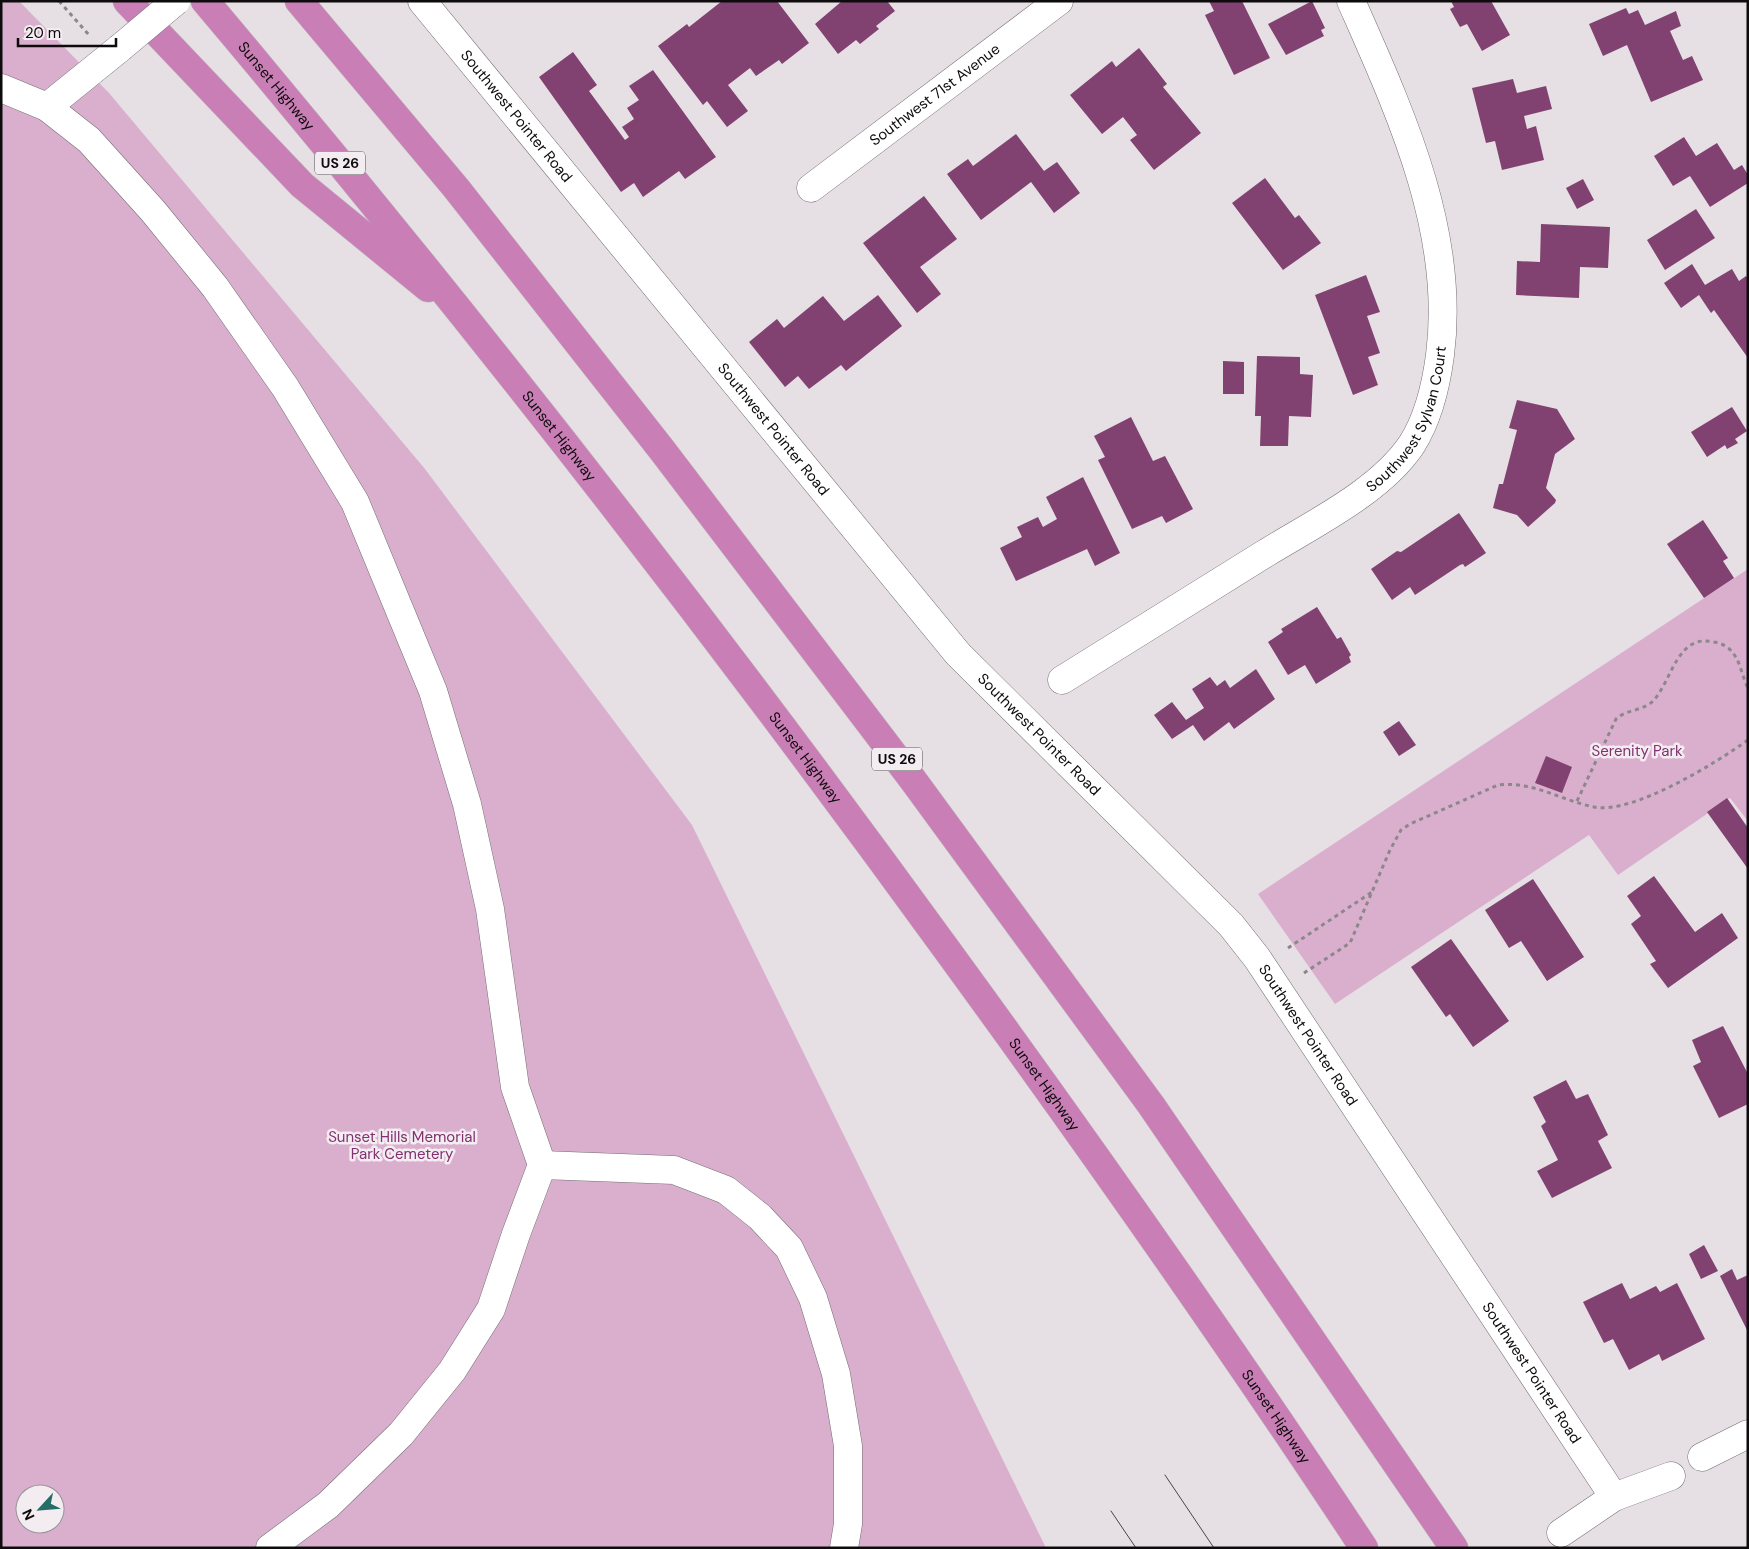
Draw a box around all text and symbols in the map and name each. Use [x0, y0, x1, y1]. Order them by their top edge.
scale bar [18, 15, 115, 47]
text: 20 m [25, 23, 61, 43]
street label: Sunset Highway [233, 37, 319, 135]
street label: Southwest 71st Avenue [865, 39, 1004, 150]
street label: Southwest Pointer Road [456, 46, 577, 187]
road number: US 26 [315, 152, 365, 174]
street label: Southwest Sylvan Court [1362, 345, 1451, 497]
street label: Southwest Pointer Road [713, 359, 834, 500]
street label: Sunset Highway [517, 387, 601, 486]
street label: Southwest Pointer Road [973, 669, 1105, 800]
street label: Sunset Highway [764, 708, 847, 808]
park label: Serenity Park [1591, 741, 1683, 761]
road number: US 26 [872, 748, 922, 771]
street label: Southwest Pointer Road [1254, 961, 1362, 1110]
street label: Sunset Highway [1004, 1034, 1085, 1136]
park label: Sunset Hills Memorial Park Cemetery [328, 1127, 476, 1164]
street label: Southwest Pointer Road [1478, 1298, 1586, 1447]
street label: Sunset Highway [1237, 1366, 1316, 1468]
north arrow [15, 1484, 65, 1534]
text: N [18, 1506, 39, 1523]

